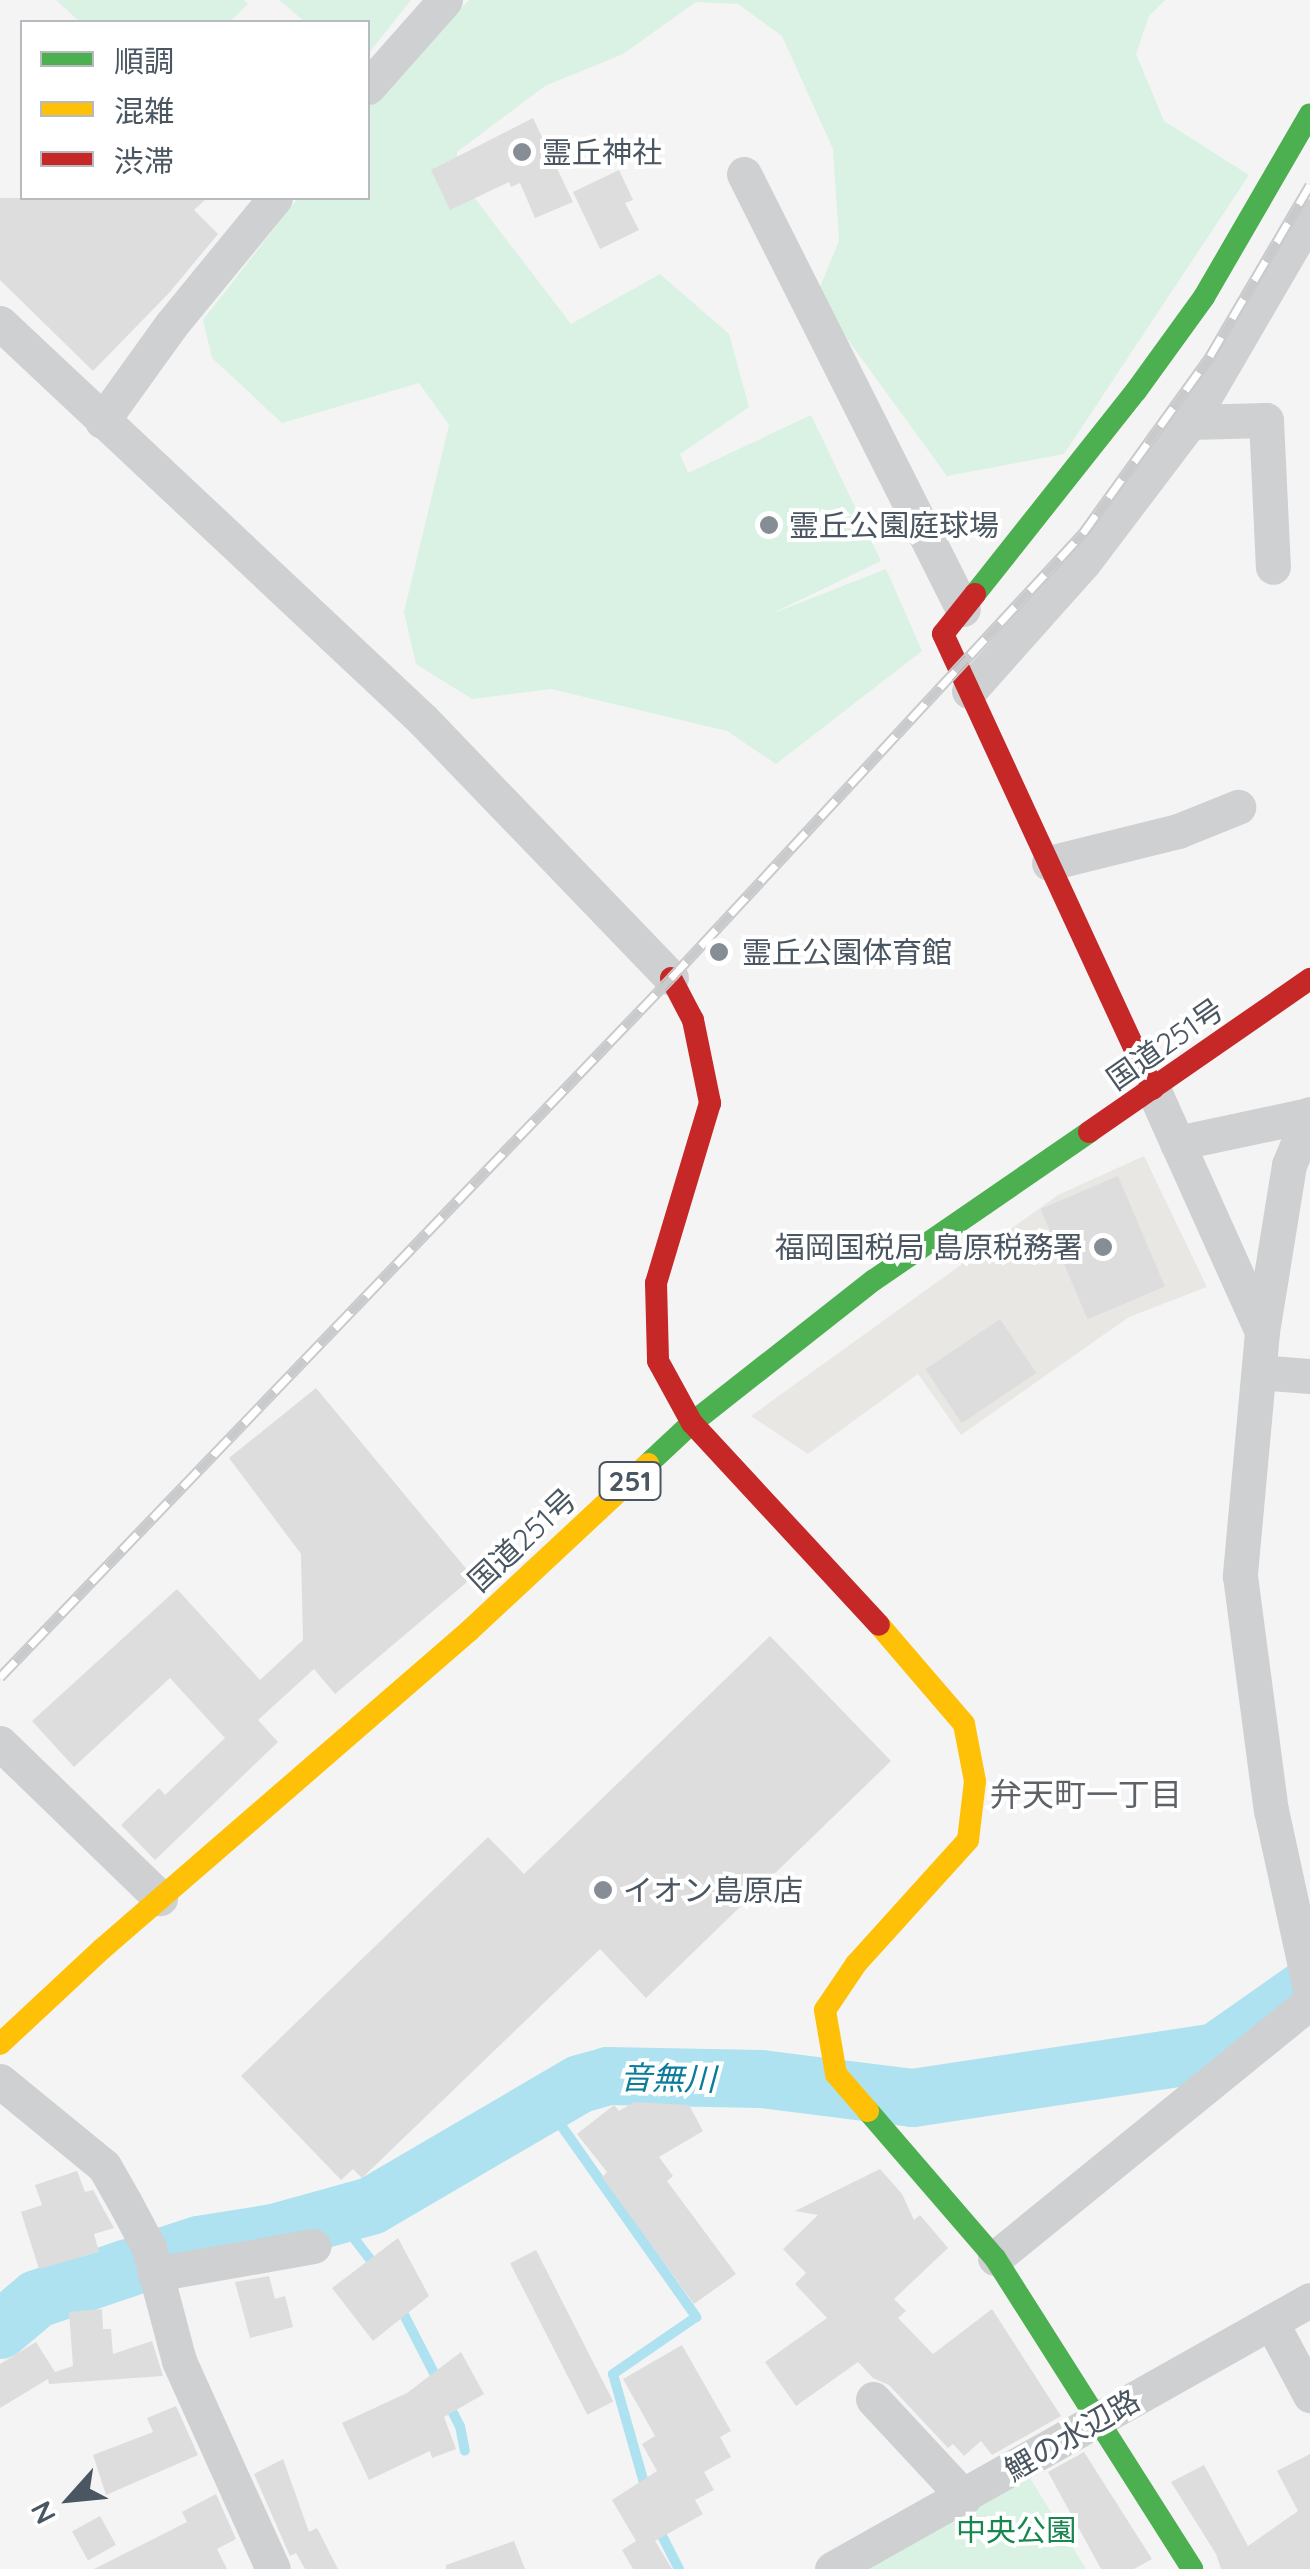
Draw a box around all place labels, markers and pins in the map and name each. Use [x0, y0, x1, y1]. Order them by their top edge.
place label: 霊丘神社 [542, 134, 662, 170]
marker: 霊丘神社 [511, 141, 533, 163]
place label: 霊丘公園庭球場 [789, 507, 999, 543]
marker: 霊丘公園庭球場 [758, 514, 780, 536]
place label: 霊丘公園体育館 [742, 934, 952, 970]
marker: 霊丘公園体育館 [706, 939, 732, 965]
place label: 福岡国税局 島原税務署 [775, 1229, 1083, 1265]
marker: 福岡国税局 島原税務署 [1092, 1236, 1114, 1258]
place label: イオン島原店 [623, 1872, 803, 1908]
marker: イオン島原店 [592, 1879, 614, 1901]

